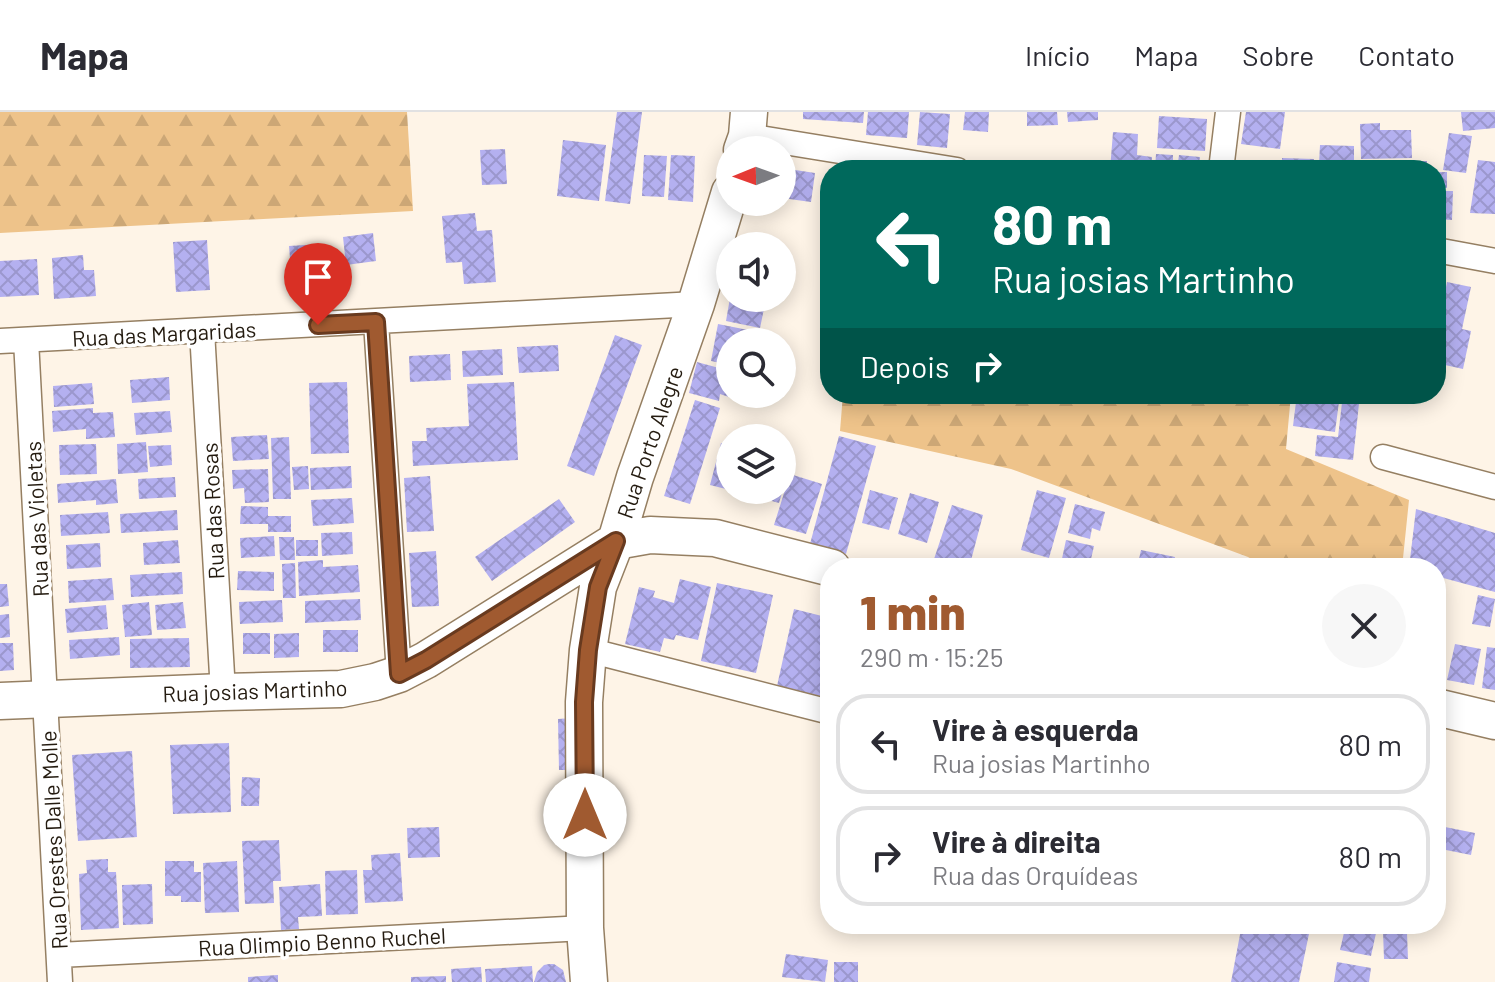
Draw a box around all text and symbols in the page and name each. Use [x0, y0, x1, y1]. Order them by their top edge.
text: Mapa [40, 32, 129, 78]
text: Início [1025, 38, 1090, 72]
text: Mapa [1134, 38, 1198, 72]
text: Sobre [1242, 38, 1314, 72]
text: Contato [1358, 38, 1455, 72]
north arrow [716, 136, 796, 216]
map controls [716, 136, 796, 504]
text: 80 m [992, 189, 1112, 256]
icon: left [860, 192, 964, 296]
button: sound [716, 232, 796, 312]
pin [284, 243, 352, 325]
icon: arrive [296, 255, 340, 299]
text: Rua josias Martinho [992, 257, 1295, 300]
street label: Rua das Margaridas [71, 315, 257, 351]
button: search [716, 328, 796, 408]
icon: right [965, 344, 1009, 388]
text: Depois [860, 348, 949, 384]
street label: Rua Porto Alegre [611, 362, 687, 522]
button: layers [716, 424, 796, 504]
street label: Rua das Violetas [19, 440, 53, 598]
street label: Rua das Rosas [195, 442, 229, 580]
text: 1 min [860, 582, 966, 640]
button: close [1322, 584, 1406, 668]
text: 290 m · 15:25 [860, 641, 1003, 672]
street label: Rua josias Martinho [162, 674, 348, 706]
text: Vire à esquerda [932, 711, 1139, 747]
icon: left [864, 722, 908, 766]
text: 80 m [1339, 726, 1402, 762]
street label: Rua Orestes Dalle Molle [34, 730, 72, 950]
text: Rua josias Martinho [932, 747, 1151, 778]
position arrow [543, 773, 627, 857]
text: Vire à direita [932, 823, 1101, 859]
icon: right [864, 834, 908, 878]
text: 80 m [1339, 838, 1402, 874]
text: Rua das Orquídeas [932, 859, 1138, 890]
street label: Rua Olimpio Benno Ruchel [197, 922, 447, 960]

